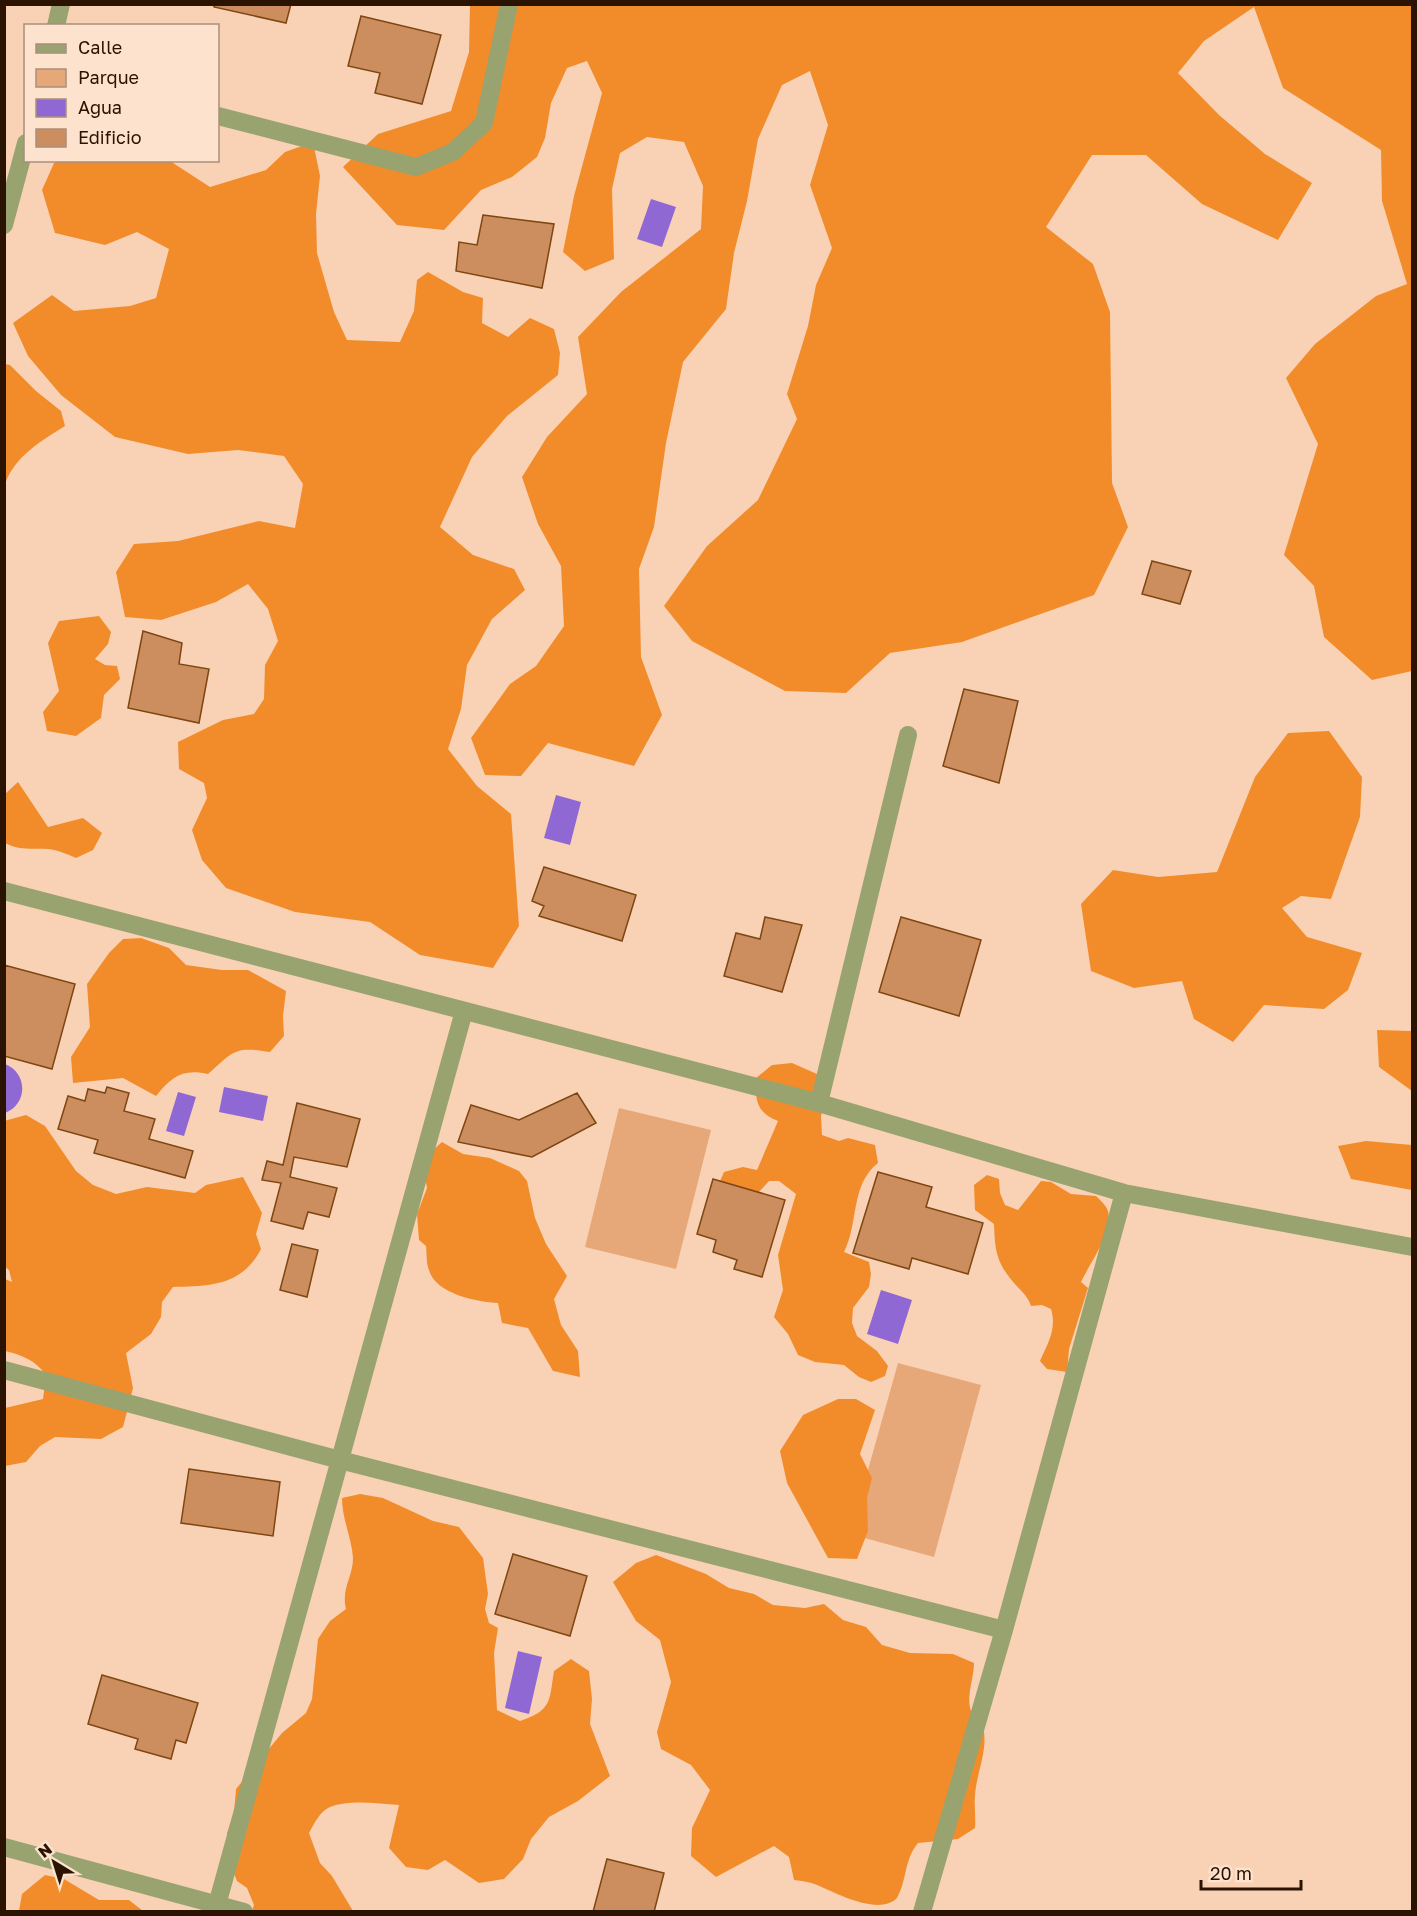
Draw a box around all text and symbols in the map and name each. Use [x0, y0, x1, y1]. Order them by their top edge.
legend [24, 24, 219, 162]
text: Calle [78, 36, 122, 58]
text: Parque [78, 66, 139, 88]
text: Agua [78, 96, 122, 118]
text: Edificio [78, 126, 142, 148]
north arrow [24, 1832, 84, 1892]
text: N [34, 1839, 56, 1862]
scale bar [1201, 1853, 1302, 1891]
text: 20 m [1210, 1862, 1252, 1884]

